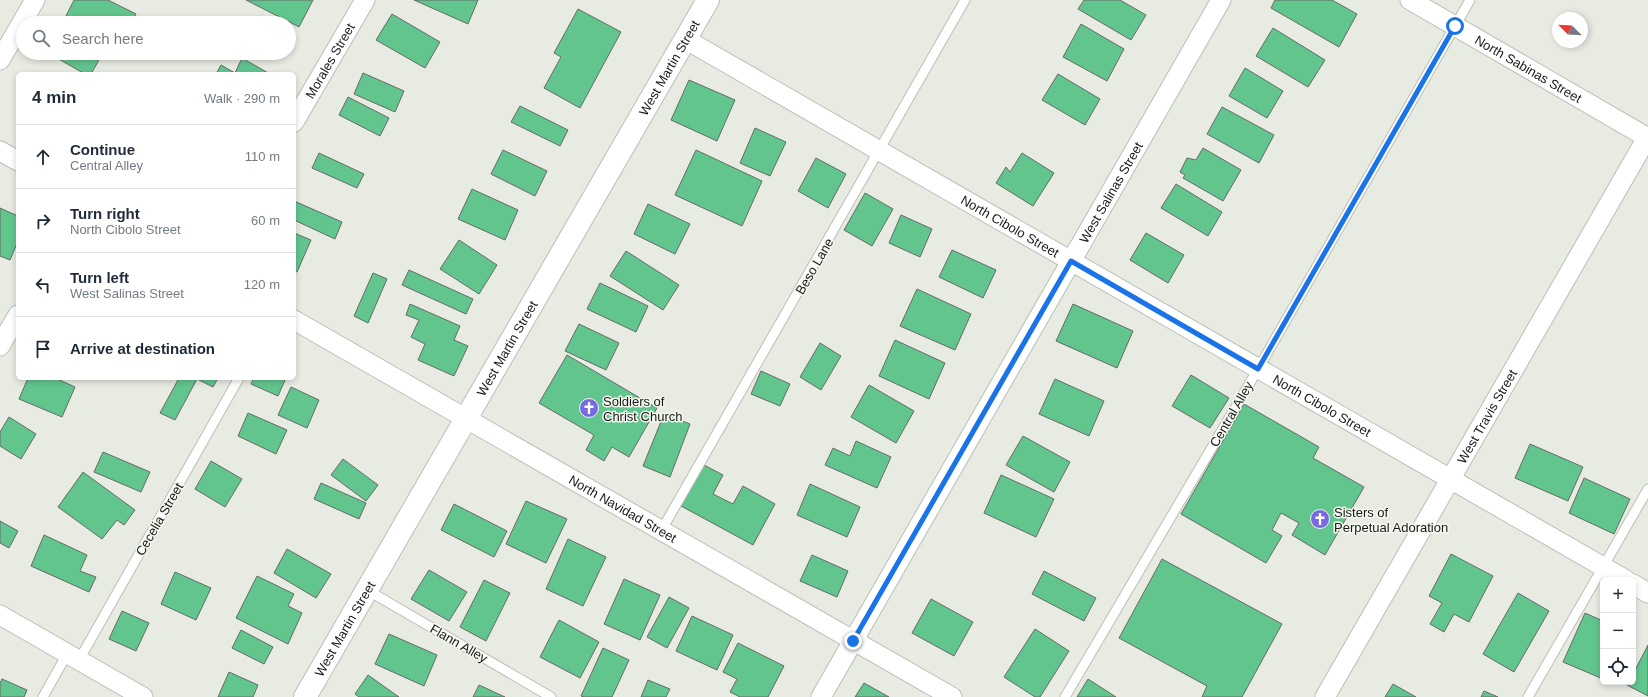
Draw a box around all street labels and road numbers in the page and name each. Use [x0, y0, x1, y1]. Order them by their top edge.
street label: West Martin Street [636, 17, 703, 118]
street label: Morales Street [302, 20, 358, 101]
street label: North Sabinas Street [1472, 32, 1585, 106]
street label: West Salinas Street [1076, 139, 1146, 246]
street label: North Cibolo Street [958, 192, 1062, 261]
street label: Beso Lane [792, 236, 836, 297]
street label: West Martin Street [474, 298, 541, 399]
street label: West Travis Street [1454, 366, 1520, 466]
street label: North Cibolo Street [1270, 372, 1374, 440]
street label: Central Alley [1207, 378, 1256, 450]
street label: North Navidad Street [566, 472, 679, 546]
street label: Cecelia Street [133, 480, 187, 558]
street label: West Martin Street [312, 578, 379, 679]
street label: Flann Alley [427, 621, 490, 666]

